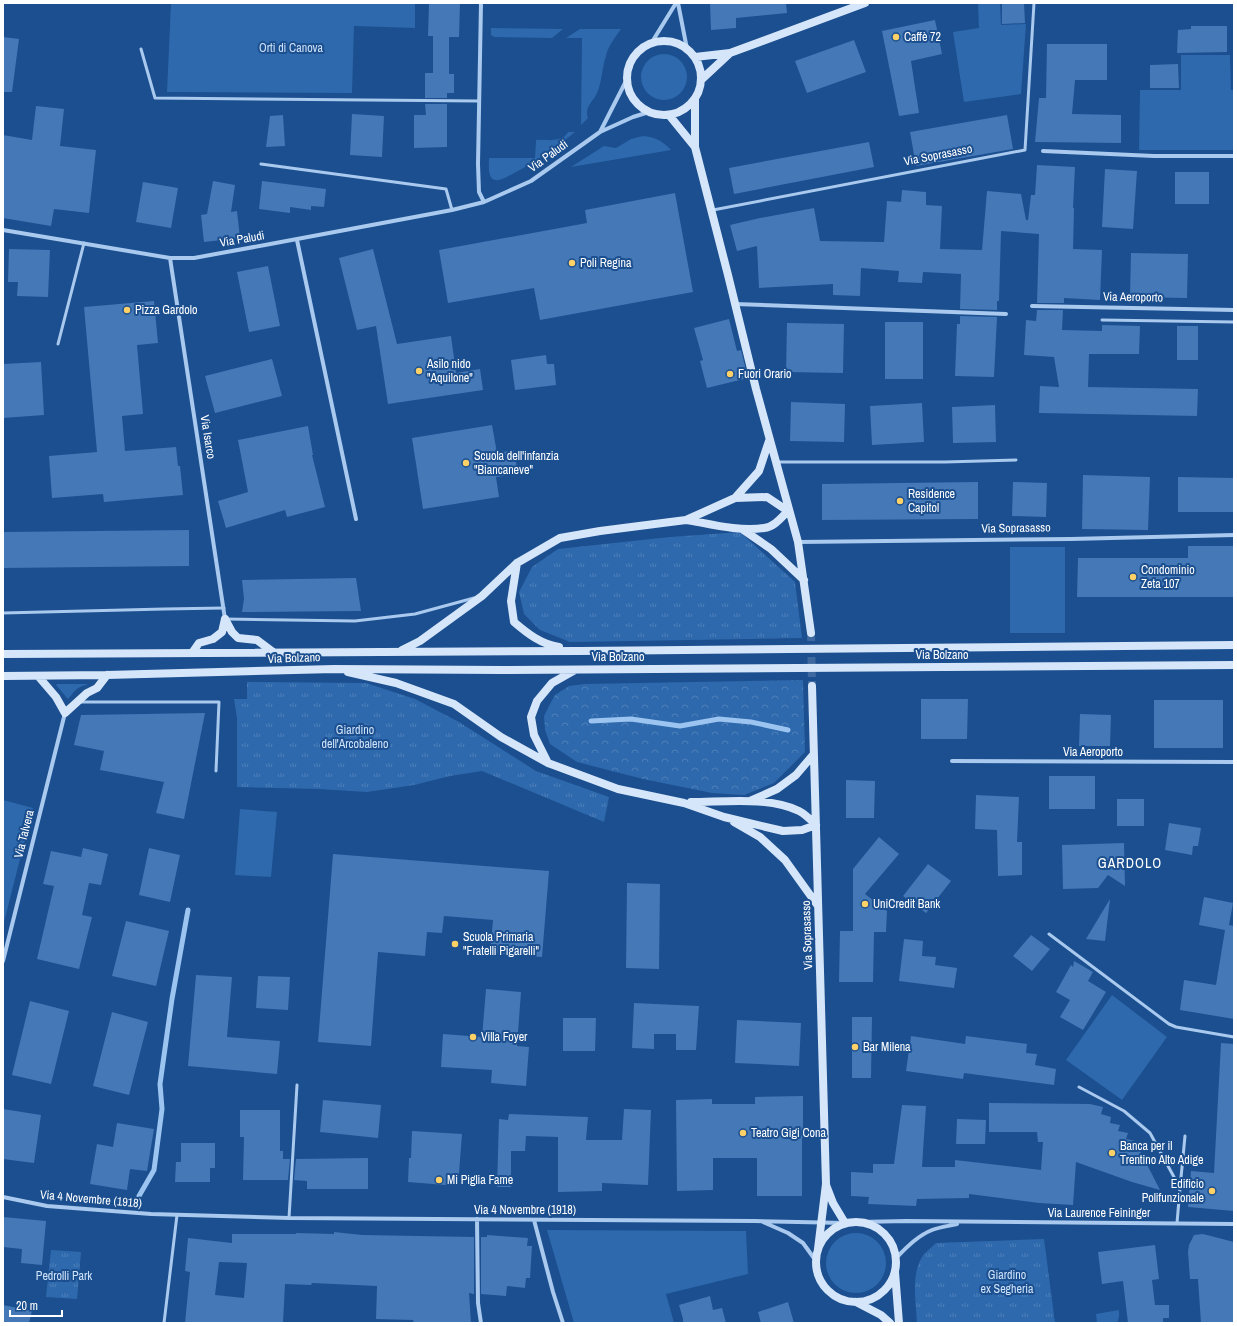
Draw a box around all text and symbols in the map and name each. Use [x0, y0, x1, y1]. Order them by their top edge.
place label: Caffè 72 [904, 29, 941, 45]
marker: Caffè 72 [891, 32, 901, 42]
park label: Orti di Canova [259, 40, 324, 56]
street label: Via Paludi [525, 136, 571, 176]
street label: Via Soprasasso [902, 141, 974, 169]
street label: Via Paludi [218, 227, 266, 251]
place label: Poli Regina [580, 255, 632, 271]
marker: Poli Regina [567, 258, 577, 268]
street label: Via Aeroporto [1103, 288, 1163, 306]
place label: Pizza Gardolo [135, 302, 197, 318]
marker: Pizza Gardolo [122, 305, 132, 315]
place label: Asilo nido "Aquilone" [426, 356, 473, 386]
marker: Asilo nido "Aquilone" [414, 366, 424, 376]
place label: Fuori Orario [738, 366, 792, 382]
marker: Fuori Orario [725, 369, 735, 379]
street label: Via Isarco [197, 414, 219, 460]
place label: Scuola dell'infanzia "Biancaneve" [474, 448, 560, 478]
marker: Scuola dell'infanzia "Biancaneve" [461, 458, 471, 468]
place label: Residence Capitol [908, 486, 955, 516]
marker: Residence Capitol [895, 496, 905, 506]
street label: Via Soprasasso [981, 519, 1051, 537]
place label: Condominio Zeta 107 [1141, 562, 1195, 592]
marker: Condominio Zeta 107 [1128, 572, 1138, 582]
street label: Via Bolzano [916, 647, 968, 663]
street label: Via Bolzano [267, 649, 321, 667]
street label: Via Bolzano [592, 649, 644, 665]
park label: Giardino dell'Arcobaleno [322, 722, 388, 752]
street label: Via Aeroporto [1063, 744, 1123, 760]
street label: Via Talvera [10, 808, 38, 860]
district label: GARDOLO [1098, 854, 1162, 872]
place label: UniCredit Bank [873, 896, 940, 912]
marker: UniCredit Bank [860, 899, 870, 909]
street label: Via Soprasasso [798, 900, 816, 970]
place label: Scuola Primaria "Fratelli Pigarelli" [463, 929, 539, 959]
marker: Scuola Primaria "Fratelli Pigarelli" [450, 939, 460, 949]
place label: Villa Foyer [481, 1029, 528, 1045]
marker: Villa Foyer [468, 1032, 478, 1042]
place label: Bar Milena [863, 1039, 911, 1055]
marker: Bar Milena [850, 1042, 860, 1052]
place label: Teatro Gigi Cona [751, 1125, 826, 1141]
marker: Teatro Gigi Cona [738, 1128, 748, 1138]
place label: Banca per il Trentino Alto Adige [1120, 1138, 1203, 1168]
marker: Banca per il Trentino Alto Adige [1107, 1148, 1117, 1158]
place label: Mi Piglia Fame [447, 1172, 513, 1188]
marker: Mi Piglia Fame [434, 1175, 444, 1185]
place label: Edificio Polifunzionale [1142, 1176, 1204, 1206]
marker: Edificio Polifunzionale [1207, 1186, 1217, 1196]
street label: Via 4 Novembre (1918) [39, 1187, 143, 1211]
street label: Via 4 Novembre (1918) [474, 1202, 576, 1218]
street label: Via Laurence Feininger [1048, 1205, 1151, 1221]
park label: Giardino ex Segheria [980, 1267, 1034, 1297]
park label: Pedrolli Park [36, 1268, 92, 1284]
scale bar [10, 1292, 62, 1318]
text: 20 m [16, 1298, 38, 1314]

